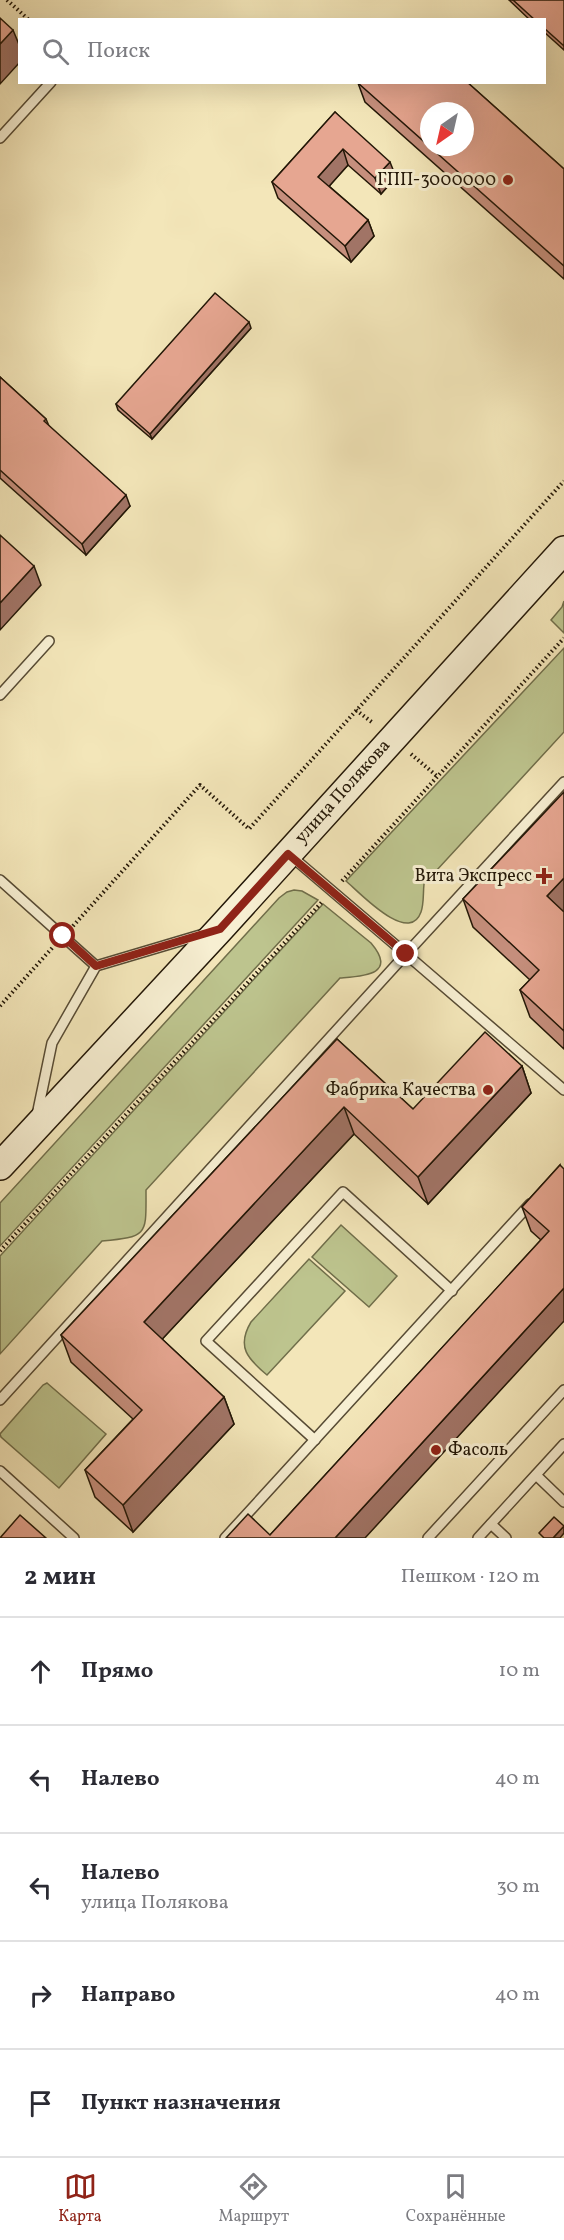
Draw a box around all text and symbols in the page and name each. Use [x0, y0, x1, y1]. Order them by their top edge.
search box [18, 18, 546, 84]
icon: search [39, 35, 72, 68]
text: Поиск [87, 36, 150, 67]
north arrow [420, 102, 474, 156]
place label: ГПП-3000000 [377, 168, 496, 193]
marker: ГПП-3000000 [501, 173, 515, 187]
street label: улица Полякова [289, 734, 397, 850]
place label: Вита Экспресс [414, 864, 532, 889]
marker: Вита Экспресс [537, 869, 551, 883]
route start [49, 922, 75, 948]
route end [392, 940, 418, 966]
place label: Фабрика Качества [326, 1078, 476, 1103]
marker: Фабрика Качества [481, 1083, 495, 1097]
place label: Фасоль [448, 1438, 508, 1463]
marker: Фасоль [429, 1443, 443, 1457]
text: 2 мин [24, 1559, 96, 1595]
text: Пешком · 120 m [401, 1563, 540, 1591]
icon: ahead [24, 1655, 57, 1688]
text: Прямо [81, 1656, 153, 1687]
text: 10 m [499, 1657, 540, 1685]
icon: left [24, 1763, 57, 1796]
text: Налево [81, 1764, 160, 1795]
text: 40 m [495, 1765, 540, 1793]
text: Налево [81, 1858, 160, 1889]
icon: left [24, 1871, 57, 1904]
text: 30 m [496, 1873, 540, 1901]
text: улица Полякова [81, 1889, 229, 1917]
icon: right [24, 1979, 57, 2012]
text: Направо [81, 1980, 175, 2011]
text: 40 m [495, 1981, 540, 2009]
icon: arrive [24, 2087, 57, 2120]
text: Пункт назначения [81, 2088, 281, 2119]
tab: Карта [58, 2170, 102, 2228]
tab: Маршрут [219, 2170, 289, 2228]
tab: Сохранённые [406, 2170, 506, 2228]

